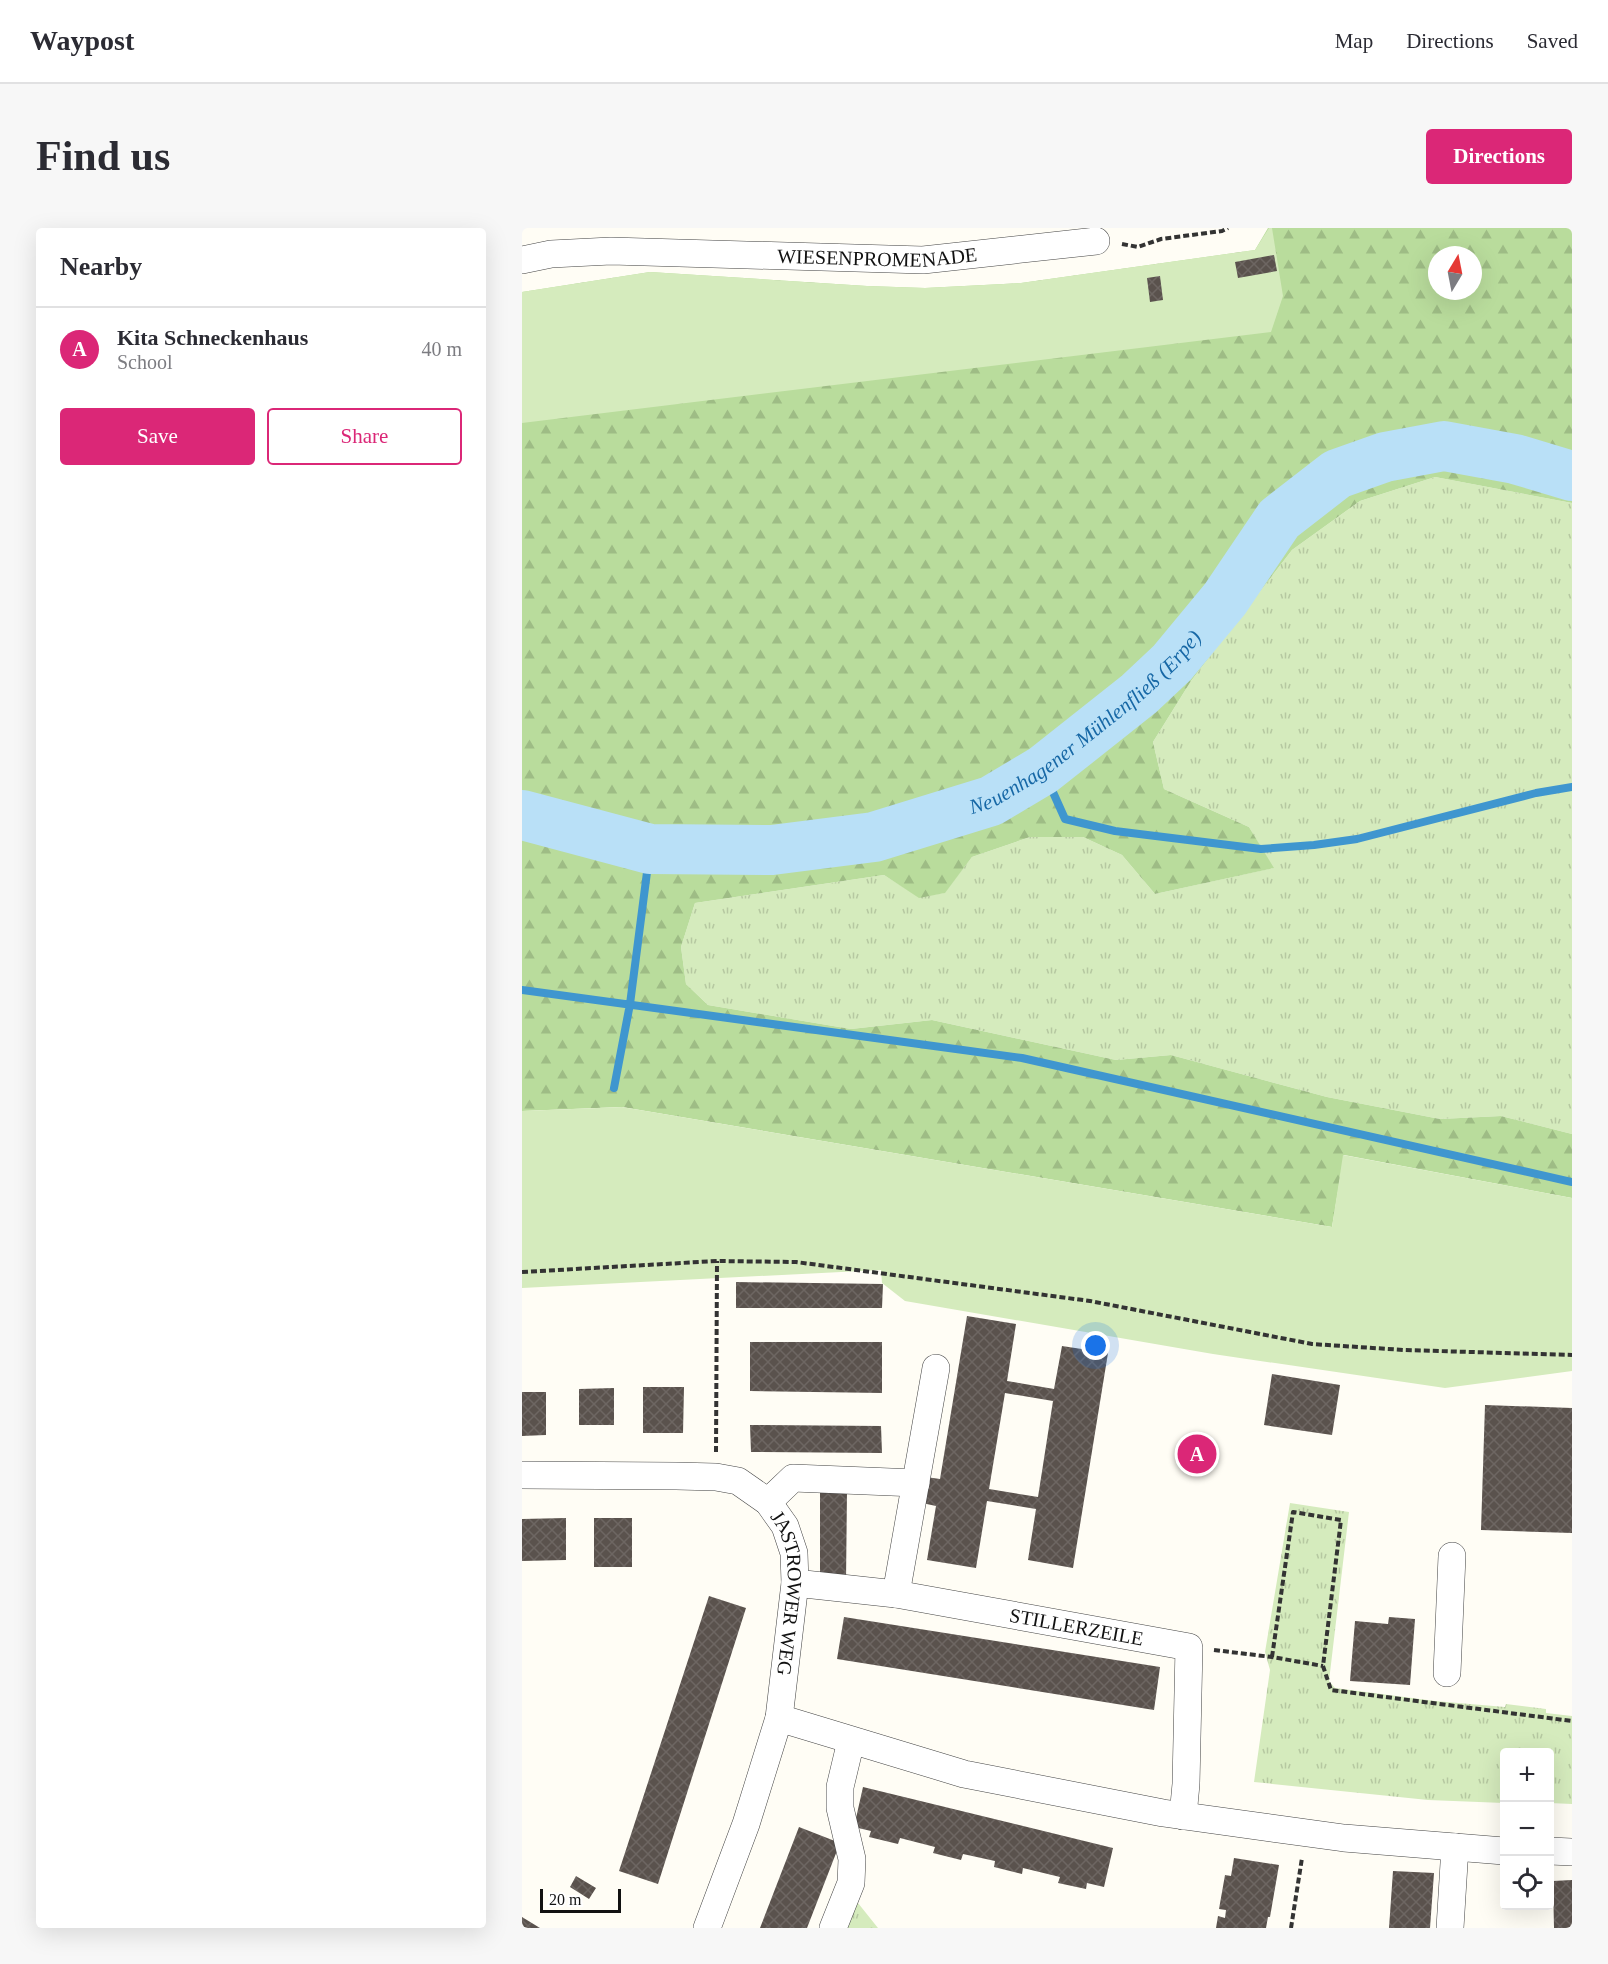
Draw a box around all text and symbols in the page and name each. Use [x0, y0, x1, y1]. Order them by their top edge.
text: Waypost [30, 25, 134, 56]
text: Map [1335, 29, 1373, 53]
text: Directions [1406, 29, 1494, 53]
text: Saved [1527, 29, 1578, 53]
button: Directions [1426, 129, 1572, 184]
text: Find us [36, 133, 170, 179]
street label: WIESENPROMENADE [777, 243, 978, 271]
north arrow [1428, 246, 1482, 300]
text: Nearby [60, 252, 142, 281]
text: Kita Schneckenhaus [117, 325, 308, 350]
text: A [72, 338, 87, 360]
text: 40 m [421, 338, 462, 360]
text: School [117, 351, 173, 373]
button: Save [60, 408, 255, 465]
button: Share [267, 408, 462, 465]
water label: Neuenhagener Mühlenfließ (Erpe) [965, 625, 1206, 819]
your location [1081, 1331, 1110, 1360]
pin: A [1178, 1432, 1216, 1476]
street label: JASTROWER WEG [767, 1506, 806, 1677]
street label: STILLERZEILE [1008, 1604, 1145, 1650]
map controls [1500, 1748, 1554, 1910]
button: + [1500, 1748, 1554, 1802]
button: − [1500, 1802, 1554, 1856]
button: locate [1500, 1856, 1554, 1910]
scale bar [540, 1886, 621, 1914]
text: 20 m [549, 1891, 581, 1908]

